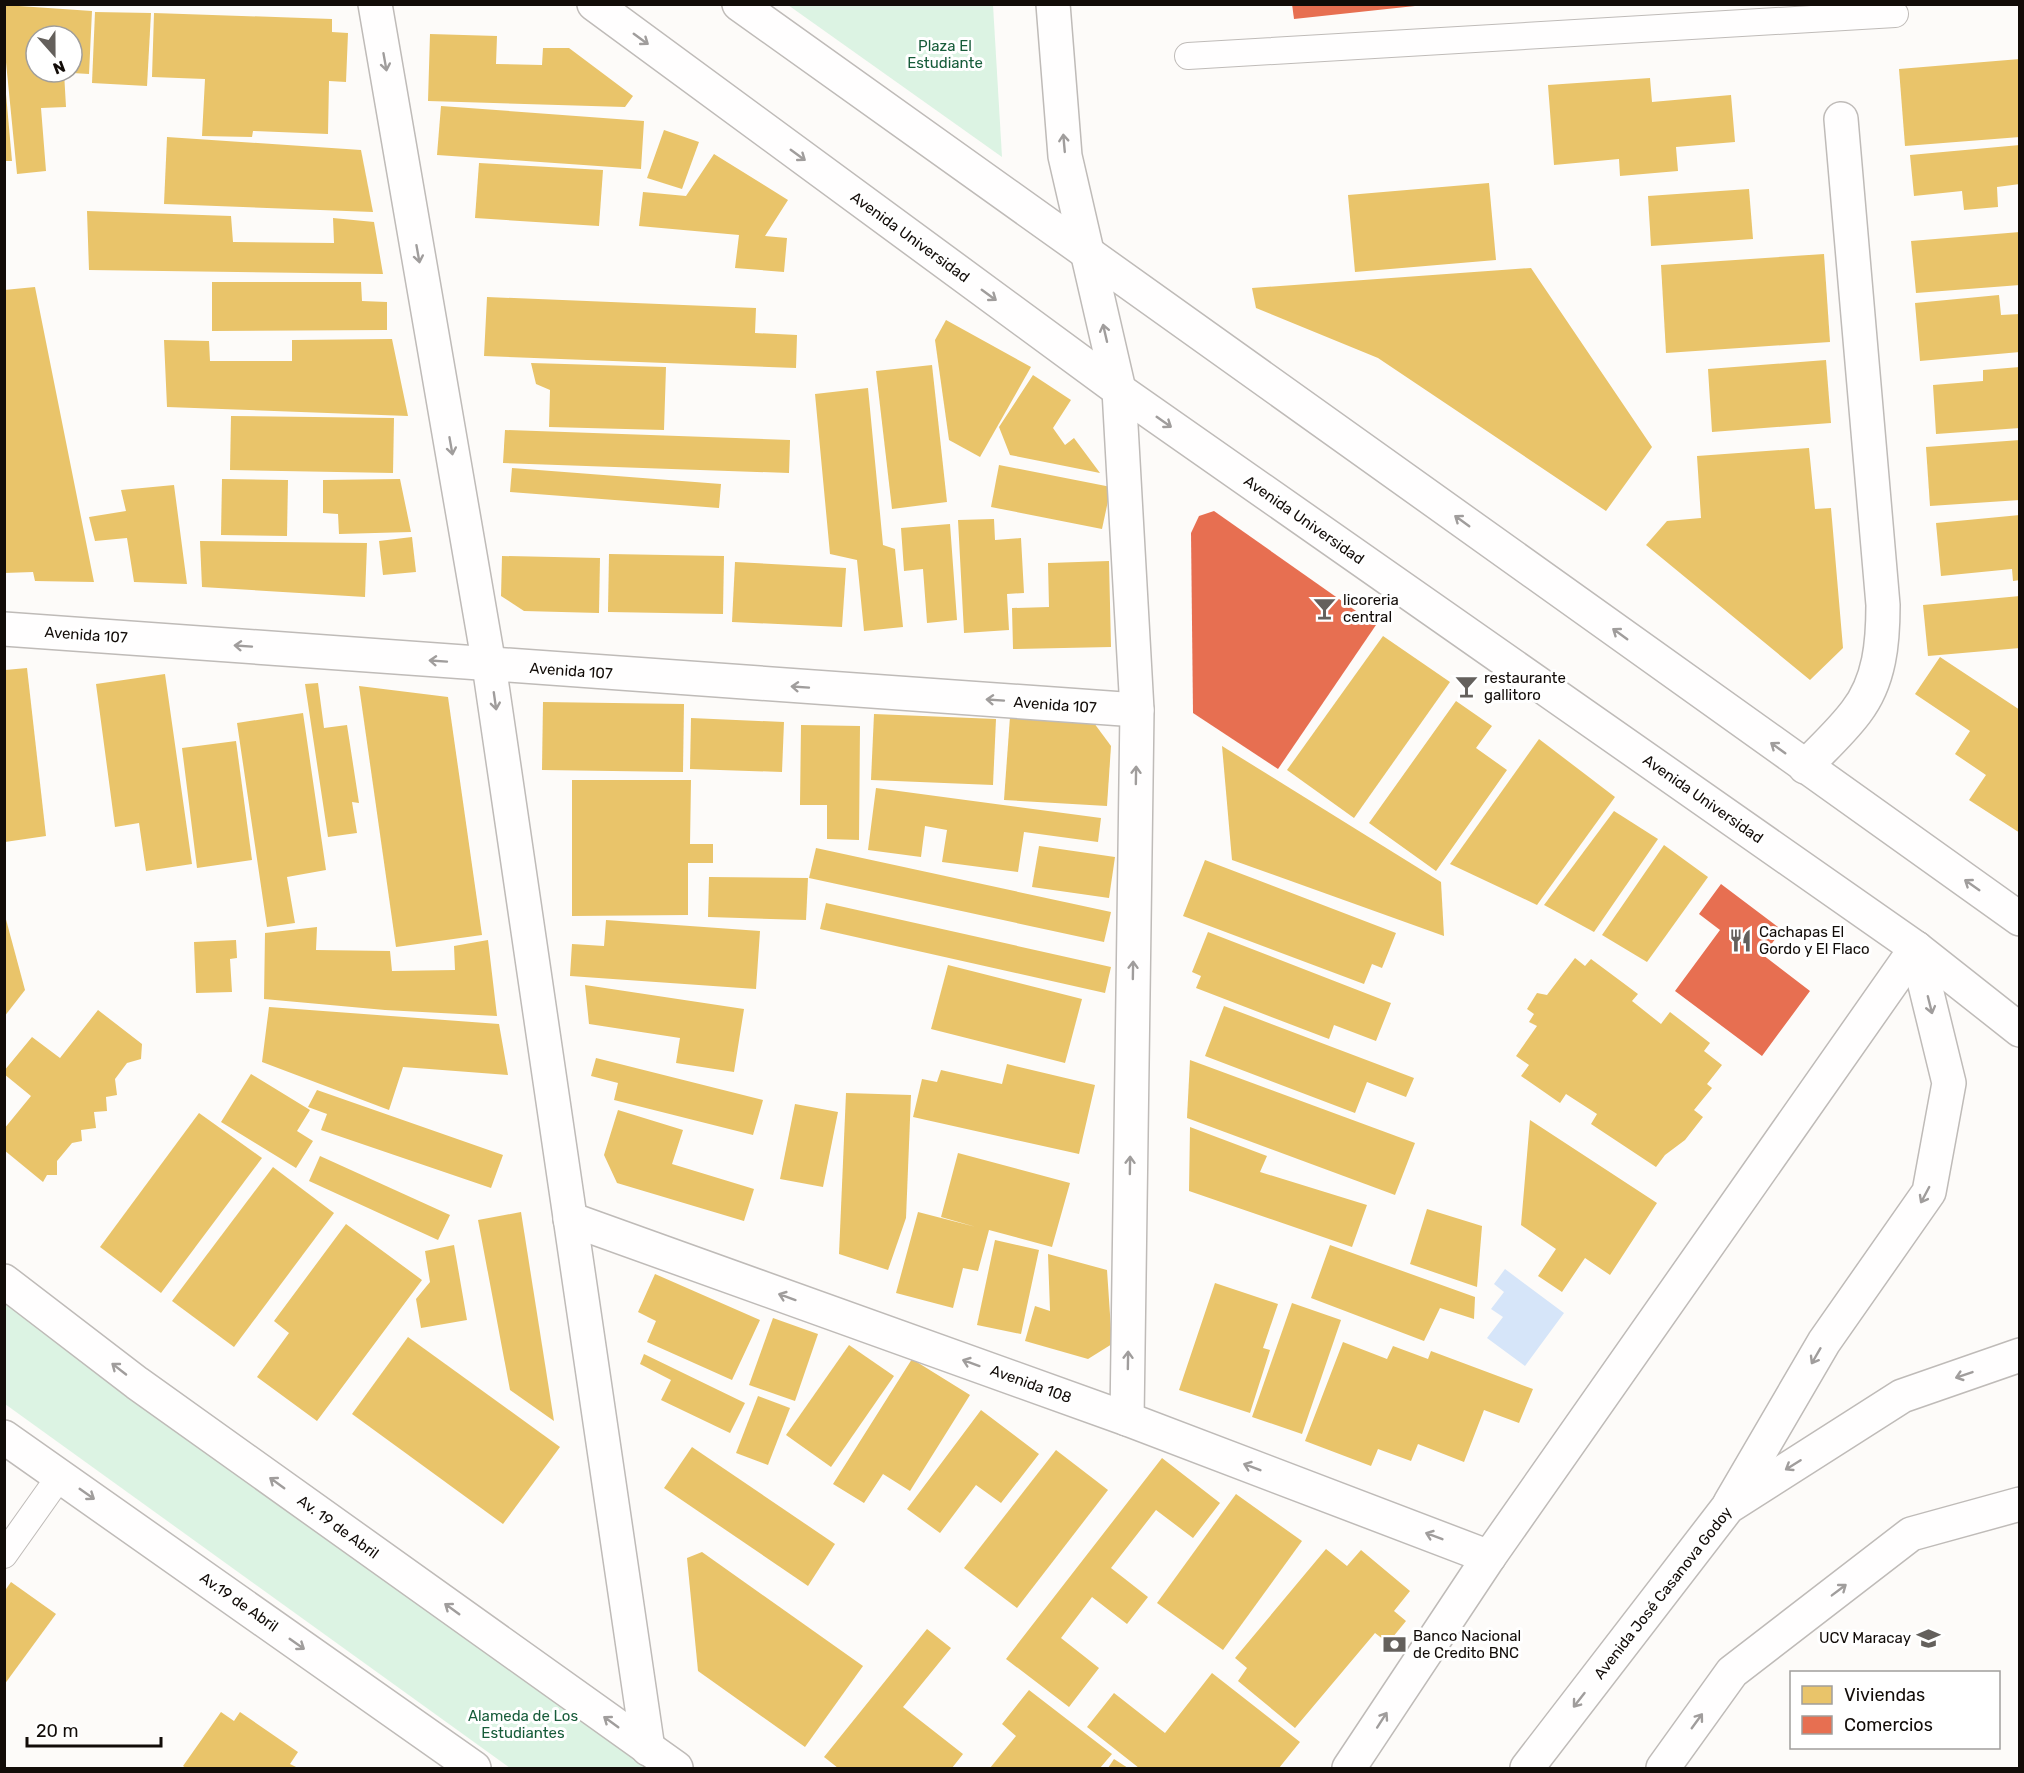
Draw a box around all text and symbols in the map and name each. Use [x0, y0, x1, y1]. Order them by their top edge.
north arrow [24, 24, 84, 84]
one-way arrow [632, 33, 648, 45]
park label: Plaza El Estudiante [907, 37, 983, 72]
one-way arrow [380, 52, 391, 71]
text: N [50, 57, 68, 78]
one-way arrow [1058, 133, 1069, 153]
one-way arrow [790, 148, 806, 161]
street label: Avenida Universidad [847, 188, 973, 286]
one-way arrow [413, 244, 424, 264]
one-way arrow [981, 288, 997, 301]
one-way arrow [1099, 324, 1111, 343]
one-way arrow [1155, 416, 1171, 428]
one-way arrow [446, 436, 457, 456]
street label: Avenida Universidad [1241, 472, 1367, 568]
one-way arrow [1454, 514, 1470, 527]
place label: licoreria central [1343, 591, 1399, 626]
bar icon: licoreria central [1312, 596, 1338, 622]
street label: Avenida 107 [44, 623, 128, 647]
one-way arrow [1612, 628, 1628, 641]
one-way arrow [234, 641, 254, 652]
one-way arrow [428, 655, 448, 666]
street label: Avenida 107 [529, 659, 613, 683]
place label: restaurante gallitoro [1484, 669, 1566, 704]
bar icon: restaurante gallitoro [1453, 674, 1479, 700]
one-way arrow [791, 681, 810, 692]
one-way arrow [489, 690, 500, 710]
street label: Avenida 107 [1013, 693, 1097, 717]
one-way arrow [985, 695, 1005, 706]
one-way arrow [1771, 742, 1787, 754]
street label: Avenida Universidad [1640, 751, 1766, 847]
one-way arrow [1130, 766, 1142, 786]
one-way arrow [1964, 879, 1980, 891]
place label: Cachapas El Gordo y El Flaco [1759, 923, 1870, 958]
restaurant icon: Cachapas El Gordo y El Flaco [1728, 928, 1754, 954]
one-way arrow [1127, 961, 1139, 981]
one-way arrow [1925, 995, 1937, 1014]
one-way arrow [1125, 1156, 1136, 1176]
one-way arrow [1919, 1185, 1930, 1203]
one-way arrow [778, 1291, 797, 1302]
one-way arrow [1809, 1347, 1821, 1364]
one-way arrow [1122, 1351, 1134, 1371]
one-way arrow [962, 1356, 981, 1367]
street label: Avenida 108 [988, 1361, 1074, 1407]
one-way arrow [111, 1363, 127, 1376]
one-way arrow [1955, 1370, 1974, 1381]
one-way arrow [1244, 1460, 1262, 1471]
one-way arrow [1785, 1460, 1802, 1472]
one-way arrow [269, 1477, 285, 1490]
one-way arrow [78, 1488, 94, 1501]
street label: Av. 19 de Abril [294, 1491, 382, 1563]
street label: Avenida José Casanova Godoy [1590, 1503, 1736, 1683]
one-way arrow [1426, 1530, 1444, 1541]
street label: Av.19 de Abril [196, 1568, 282, 1636]
one-way arrow [1830, 1584, 1846, 1596]
one-way arrow [445, 1603, 461, 1615]
school or university icon: UCV Maracay [1916, 1625, 1942, 1651]
place label: Banco Nacional de Credito BNC [1413, 1627, 1521, 1662]
place label: UCV Maracay [1819, 1629, 1911, 1647]
bank icon: Banco Nacional de Credito BNC [1382, 1632, 1408, 1658]
one-way arrow [289, 1637, 305, 1650]
legend [1790, 1671, 2000, 1749]
text: Viviendas [1844, 1684, 1925, 1706]
one-way arrow [1573, 1692, 1586, 1708]
park label: Alameda de Los Estudiantes [468, 1707, 578, 1742]
scale bar [27, 1710, 160, 1748]
one-way arrow [1375, 1711, 1388, 1728]
one-way arrow [1691, 1713, 1703, 1729]
text: Comercios [1844, 1714, 1933, 1736]
one-way arrow [603, 1716, 619, 1729]
text: 20 m [36, 1720, 78, 1742]

